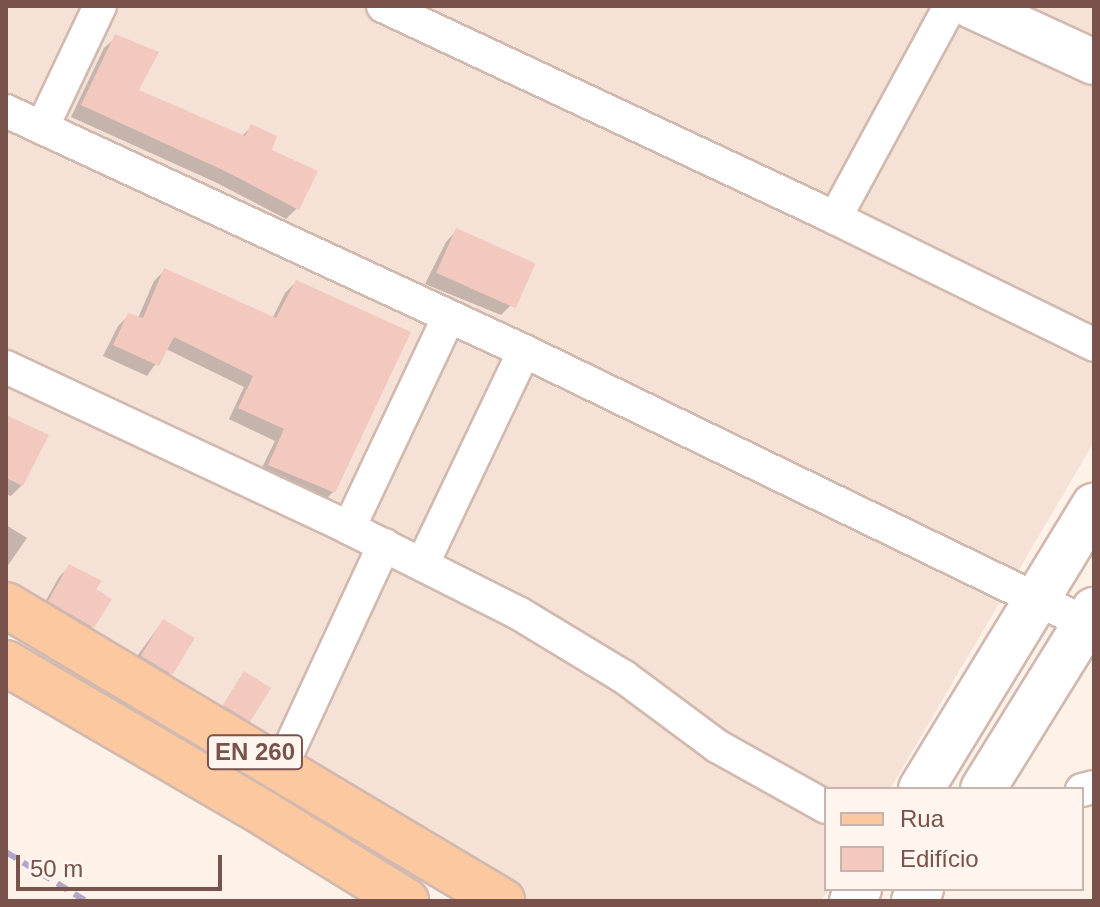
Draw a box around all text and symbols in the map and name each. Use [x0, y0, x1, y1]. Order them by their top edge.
road number: EN 260 [205, 732, 305, 772]
legend [824, 787, 1084, 891]
text: Rua [900, 805, 944, 832]
scale bar [20, 839, 226, 889]
text: Edifício [900, 845, 979, 872]
text: 50 m [30, 855, 83, 882]

